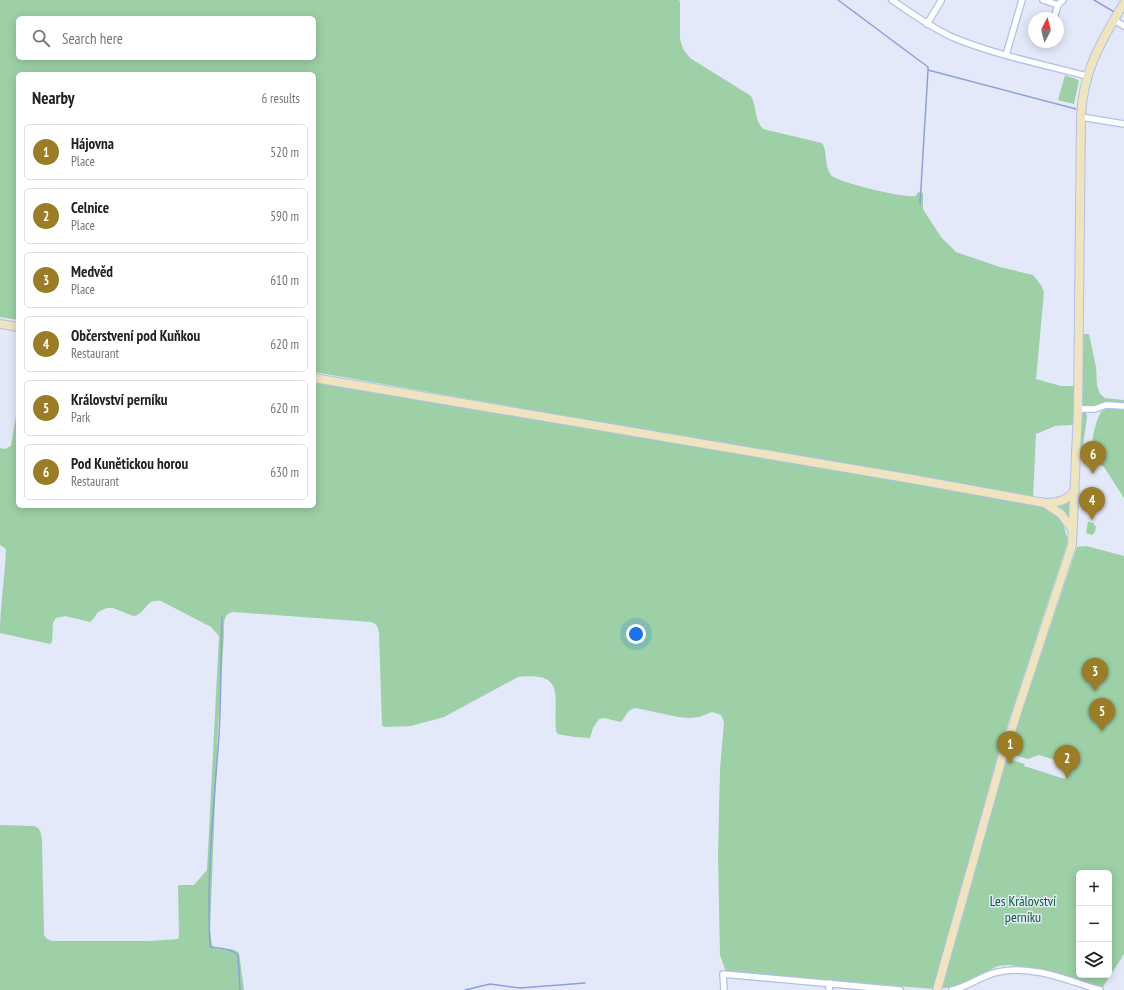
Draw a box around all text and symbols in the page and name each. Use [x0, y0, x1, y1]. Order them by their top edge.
north arrow [1028, 12, 1064, 48]
search box [16, 16, 316, 60]
icon: search [30, 27, 52, 49]
text: Search here [62, 29, 123, 48]
text: Nearby [32, 87, 75, 109]
text: 6 results [261, 90, 300, 107]
text: Hájovna [71, 134, 114, 153]
text: 1 [43, 144, 49, 161]
text: 520 m [270, 144, 299, 161]
text: Place [71, 153, 95, 170]
text: Celnice [71, 198, 109, 217]
text: 2 [43, 208, 49, 225]
text: 590 m [270, 208, 299, 225]
text: Place [71, 217, 95, 234]
text: Medvěd [71, 262, 113, 281]
text: 3 [43, 272, 49, 289]
text: 610 m [270, 272, 299, 289]
text: Place [71, 281, 95, 298]
text: Občerstvení pod Kuňkou [71, 326, 200, 345]
text: 4 [43, 336, 49, 353]
text: 620 m [270, 336, 299, 353]
text: Restaurant [71, 345, 119, 362]
text: Království perníku [71, 390, 168, 409]
text: 5 [43, 400, 49, 417]
text: 620 m [270, 400, 299, 417]
text: Park [71, 409, 90, 426]
pin: 6 [1080, 441, 1106, 474]
text: Pod Kunětickou horou [71, 454, 188, 473]
text: 6 [43, 464, 49, 481]
text: 630 m [270, 464, 299, 481]
text: Restaurant [71, 473, 119, 490]
pin: 4 [1079, 487, 1105, 520]
your location [626, 624, 646, 644]
pin: 3 [1082, 658, 1108, 691]
pin: 5 [1089, 698, 1115, 731]
pin: 1 [997, 731, 1023, 764]
pin: 2 [1054, 745, 1080, 778]
map controls [1076, 870, 1112, 978]
button: + [1076, 870, 1112, 906]
park label: Les Království perníku [990, 892, 1056, 926]
button: − [1076, 906, 1112, 942]
button: layers [1076, 942, 1112, 978]

